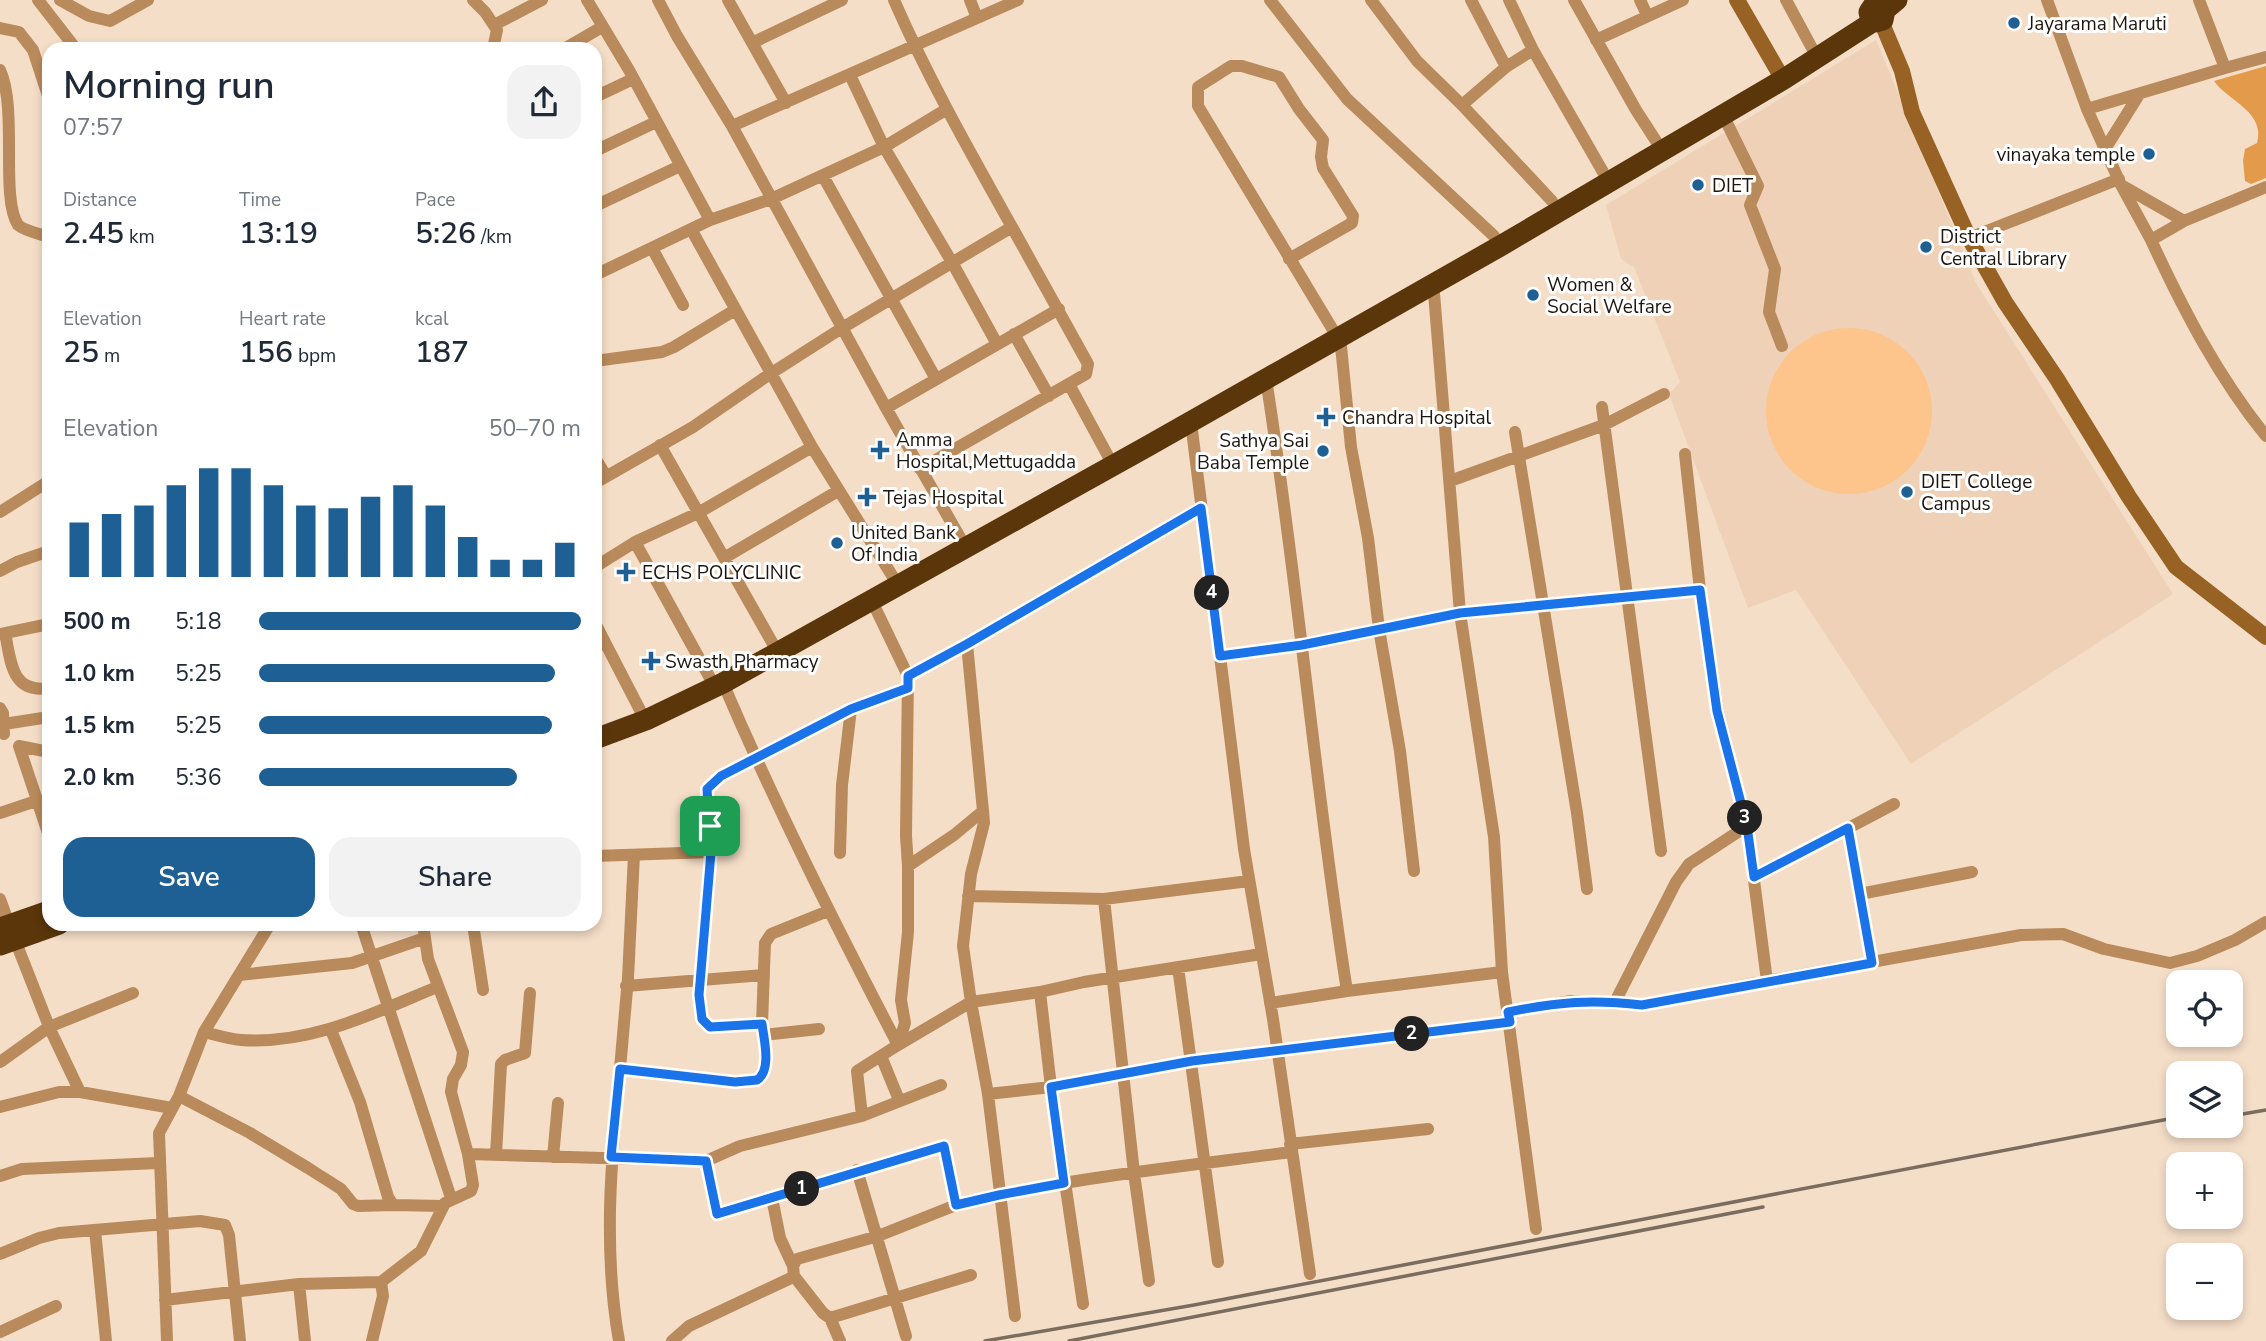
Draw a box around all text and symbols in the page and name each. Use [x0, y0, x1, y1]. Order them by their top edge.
place label: Jayarama Maruti [2027, 11, 2167, 37]
marker: Jayarama Maruti [2006, 15, 2022, 31]
text: Morning run [63, 60, 275, 111]
button: share [507, 65, 581, 139]
text: 07:57 [63, 112, 123, 143]
place label: vinayaka temple [1996, 142, 2135, 168]
marker: vinayaka temple [2141, 146, 2157, 162]
place label: DIET [1712, 173, 1754, 199]
marker: DIET [1690, 177, 1706, 193]
text: Distance [63, 187, 137, 213]
text: Time [239, 187, 281, 213]
text: Pace [415, 187, 455, 213]
text: 2.45 [63, 213, 124, 254]
text: 13:19 [239, 213, 318, 254]
text: 5:26 [415, 213, 476, 254]
text: km [124, 224, 155, 250]
text: /km [476, 224, 512, 250]
place label: District Central Library [1940, 224, 2067, 272]
marker: District Central Library [1918, 239, 1934, 255]
place label: Women & Social Welfare [1547, 272, 1672, 320]
marker: Women & Social Welfare [1525, 287, 1541, 303]
text: Elevation [63, 306, 142, 332]
text: Heart rate [239, 306, 326, 332]
text: kcal [415, 306, 449, 332]
text: 25 [63, 332, 99, 373]
text: 156 [239, 332, 293, 373]
text: 187 [415, 332, 469, 373]
text: m [99, 343, 120, 369]
text: bpm [293, 343, 336, 369]
place label: Chandra Hospital [1342, 405, 1492, 431]
marker: Chandra Hospital [1316, 407, 1336, 427]
text: Elevation [63, 413, 158, 444]
text: 50–70 m [489, 413, 581, 444]
place label: Amma Hospital,Mettugadda [896, 427, 1076, 475]
place label: Sathya Sai Baba Temple [1197, 428, 1309, 476]
marker: Amma Hospital,Mettugadda [870, 440, 890, 460]
marker: Sathya Sai Baba Temple [1315, 443, 1331, 459]
place label: DIET College Campus [1921, 469, 2032, 517]
marker: DIET College Campus [1899, 484, 1915, 500]
place label: Tejas Hospital [883, 485, 1004, 511]
marker: Tejas Hospital [857, 487, 877, 507]
place label: United Bank Of India [851, 520, 956, 568]
marker: United Bank Of India [829, 535, 845, 551]
place label: ECHS POLYCLINIC [642, 560, 802, 586]
marker: ECHS POLYCLINIC [616, 562, 636, 582]
pin: 4 [1194, 576, 1230, 610]
text: 4 [1206, 579, 1217, 605]
text: 500 m [63, 606, 131, 637]
text: 5:18 [175, 606, 222, 637]
place label: Swasth Pharmacy [665, 649, 819, 675]
marker: Swasth Pharmacy [643, 653, 659, 669]
text: 1.0 km [63, 658, 135, 689]
text: 5:25 [175, 658, 222, 689]
text: 1.5 km [63, 710, 135, 741]
text: 5:25 [175, 710, 222, 741]
text: 2.0 km [63, 762, 135, 793]
text: 5:36 [175, 762, 222, 793]
pin [680, 796, 740, 856]
pin: 3 [1728, 800, 1762, 836]
text: 3 [1739, 804, 1750, 830]
icon: arrive [691, 807, 729, 845]
button: Save [63, 837, 315, 917]
button: Share [329, 837, 581, 917]
map controls [2166, 970, 2243, 1320]
button: locate [2166, 970, 2243, 1047]
pin: 2 [1394, 1016, 1430, 1052]
text: 2 [1406, 1020, 1417, 1046]
button: layers [2166, 1061, 2243, 1138]
button: + [2166, 1152, 2243, 1229]
pin: 1 [784, 1172, 820, 1206]
text: 1 [796, 1175, 807, 1201]
button: − [2166, 1243, 2243, 1320]

